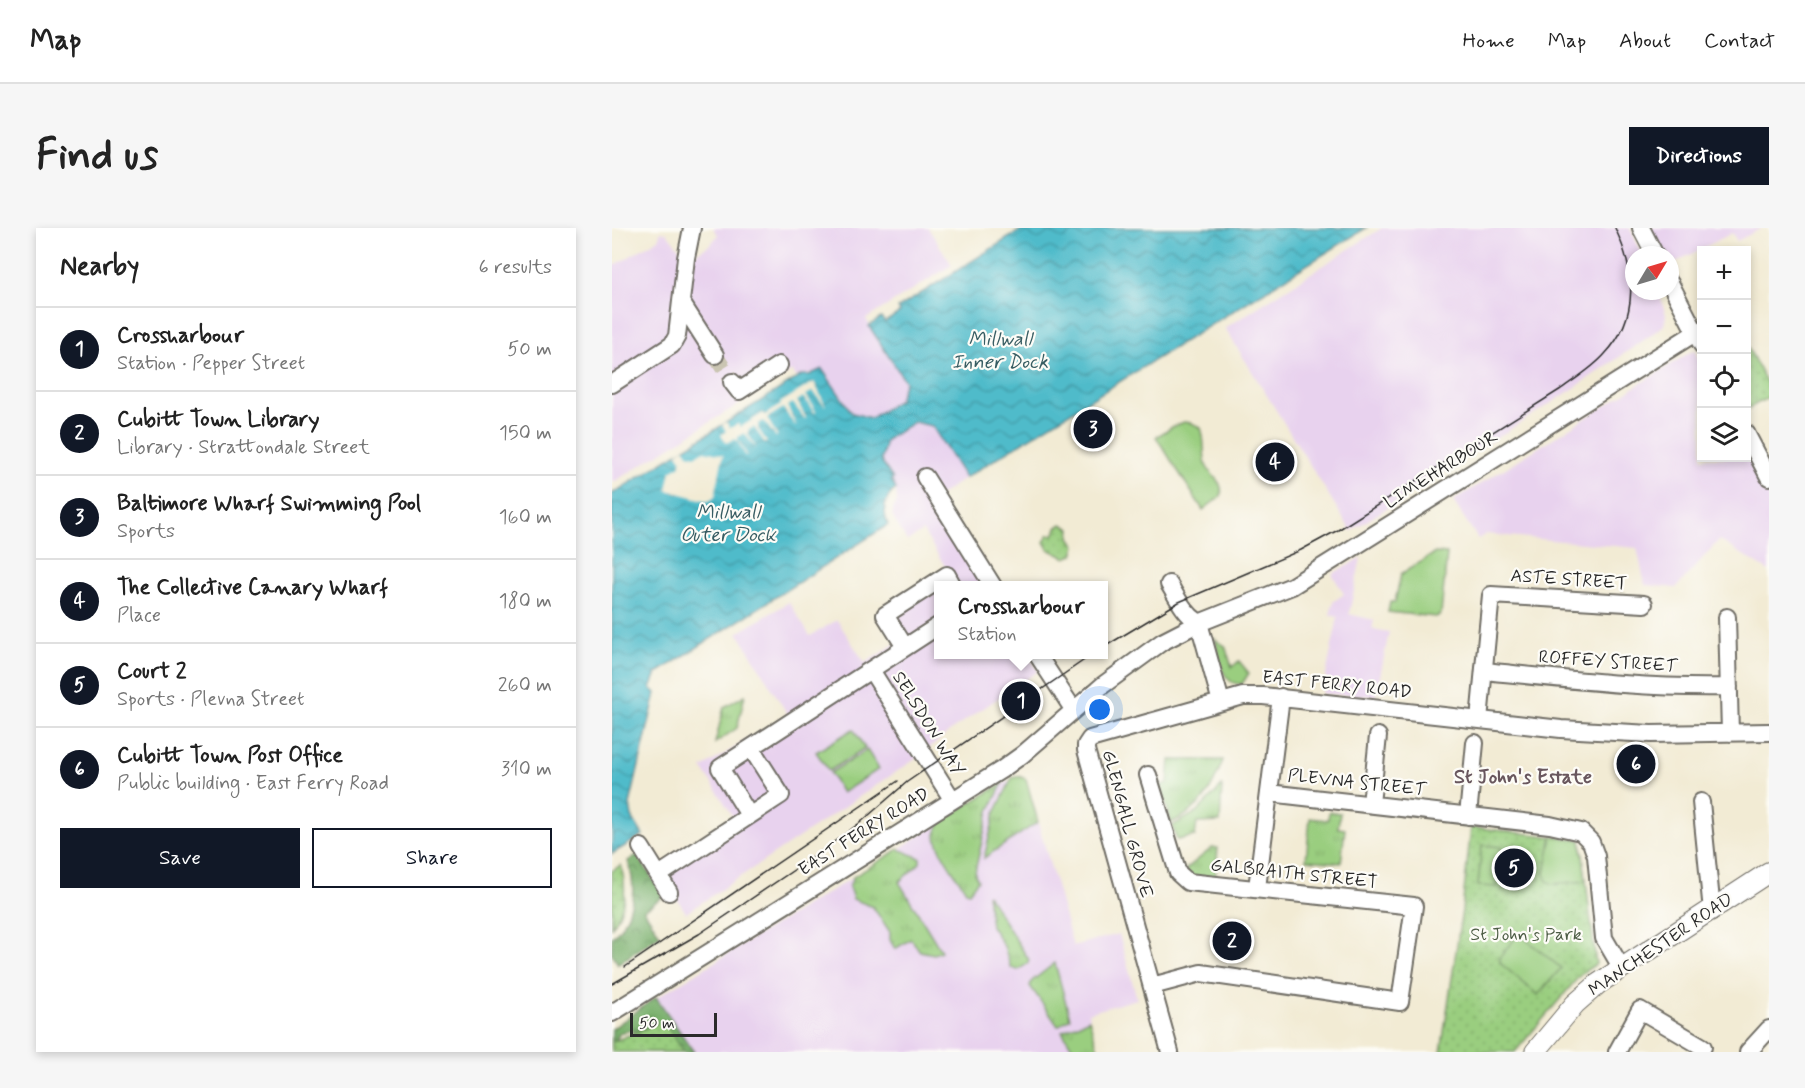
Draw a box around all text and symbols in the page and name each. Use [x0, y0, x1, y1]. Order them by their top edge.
text: Map [30, 23, 81, 60]
text: Home [1463, 27, 1515, 55]
text: Map [1548, 27, 1586, 55]
text: About [1619, 27, 1671, 55]
text: Contact [1704, 27, 1775, 55]
button: Directions [1629, 127, 1769, 185]
text: Find us [36, 129, 158, 184]
north arrow [1625, 246, 1679, 300]
map controls [1697, 246, 1751, 462]
button: + [1697, 246, 1751, 300]
text: Nearby [60, 250, 139, 284]
text: 6 results [479, 254, 552, 281]
button: − [1697, 300, 1751, 354]
text: Crossharbour [117, 322, 244, 350]
water label: Millwall Inner Dock [952, 326, 1048, 376]
text: 1 [75, 336, 84, 363]
text: 50 m [507, 336, 552, 363]
text: Station · Pepper Street [117, 350, 305, 377]
button: locate [1697, 354, 1751, 408]
text: Cubitt Town Library [117, 406, 320, 434]
pin: 3 [1074, 406, 1112, 452]
button: layers [1697, 408, 1751, 462]
text: 2 [75, 420, 84, 447]
text: 150 m [499, 420, 552, 447]
street label: LIMEHARBOUR [1379, 425, 1503, 515]
text: Library · Strattondale Street [117, 434, 370, 461]
pin: 4 [1256, 440, 1294, 484]
text: Baltimore Wharf Swimming Pool [117, 490, 421, 518]
water label: Millwall Outer Dock [680, 499, 776, 549]
text: 3 [75, 504, 84, 531]
text: 160 m [499, 504, 552, 531]
text: Sports [117, 518, 175, 545]
street label: ASTE STREET [1510, 564, 1628, 596]
text: The Collective Canary Wharf [117, 574, 388, 602]
popup [934, 581, 1108, 659]
text: 4 [74, 588, 85, 615]
text: 180 m [499, 588, 552, 615]
text: Crossharbour [957, 593, 1085, 621]
text: Place [117, 602, 161, 629]
text: Station [957, 621, 1017, 648]
street label: ROFFEY STREET [1538, 645, 1679, 679]
text: Court 2 [117, 658, 187, 686]
street label: EAST FERRY ROAD [1261, 665, 1413, 705]
street label: SELSDON WAY [886, 667, 970, 781]
text: 5 [74, 672, 86, 699]
text: 260 m [498, 672, 552, 699]
pin: 1 [1002, 678, 1040, 724]
text: Sports · Plevna Street [117, 686, 304, 713]
your location [1085, 695, 1114, 724]
text: Cubitt Town Post Office [117, 742, 343, 770]
pin: 6 [1616, 742, 1656, 786]
street label: GLENGALL GROVE [1096, 747, 1158, 901]
text: 6 [74, 756, 85, 783]
text: 310 m [501, 756, 552, 783]
street label: PLEVNA STREET [1287, 764, 1428, 802]
district label: St John's Estate [1454, 764, 1592, 791]
text: Public building · East Ferry Road [117, 770, 389, 797]
street label: EAST FERRY ROAD [794, 782, 934, 882]
button: Save [60, 828, 300, 888]
button: Share [312, 828, 552, 888]
pin: 5 [1494, 846, 1534, 890]
street label: GALBRAITH STREET [1209, 853, 1379, 895]
street label: MANCHESTER ROAD [1584, 888, 1738, 1002]
pin: 2 [1212, 918, 1252, 964]
park label: St John's Park [1470, 923, 1582, 947]
scale bar [630, 1010, 717, 1038]
text: 50 m [639, 1013, 675, 1034]

